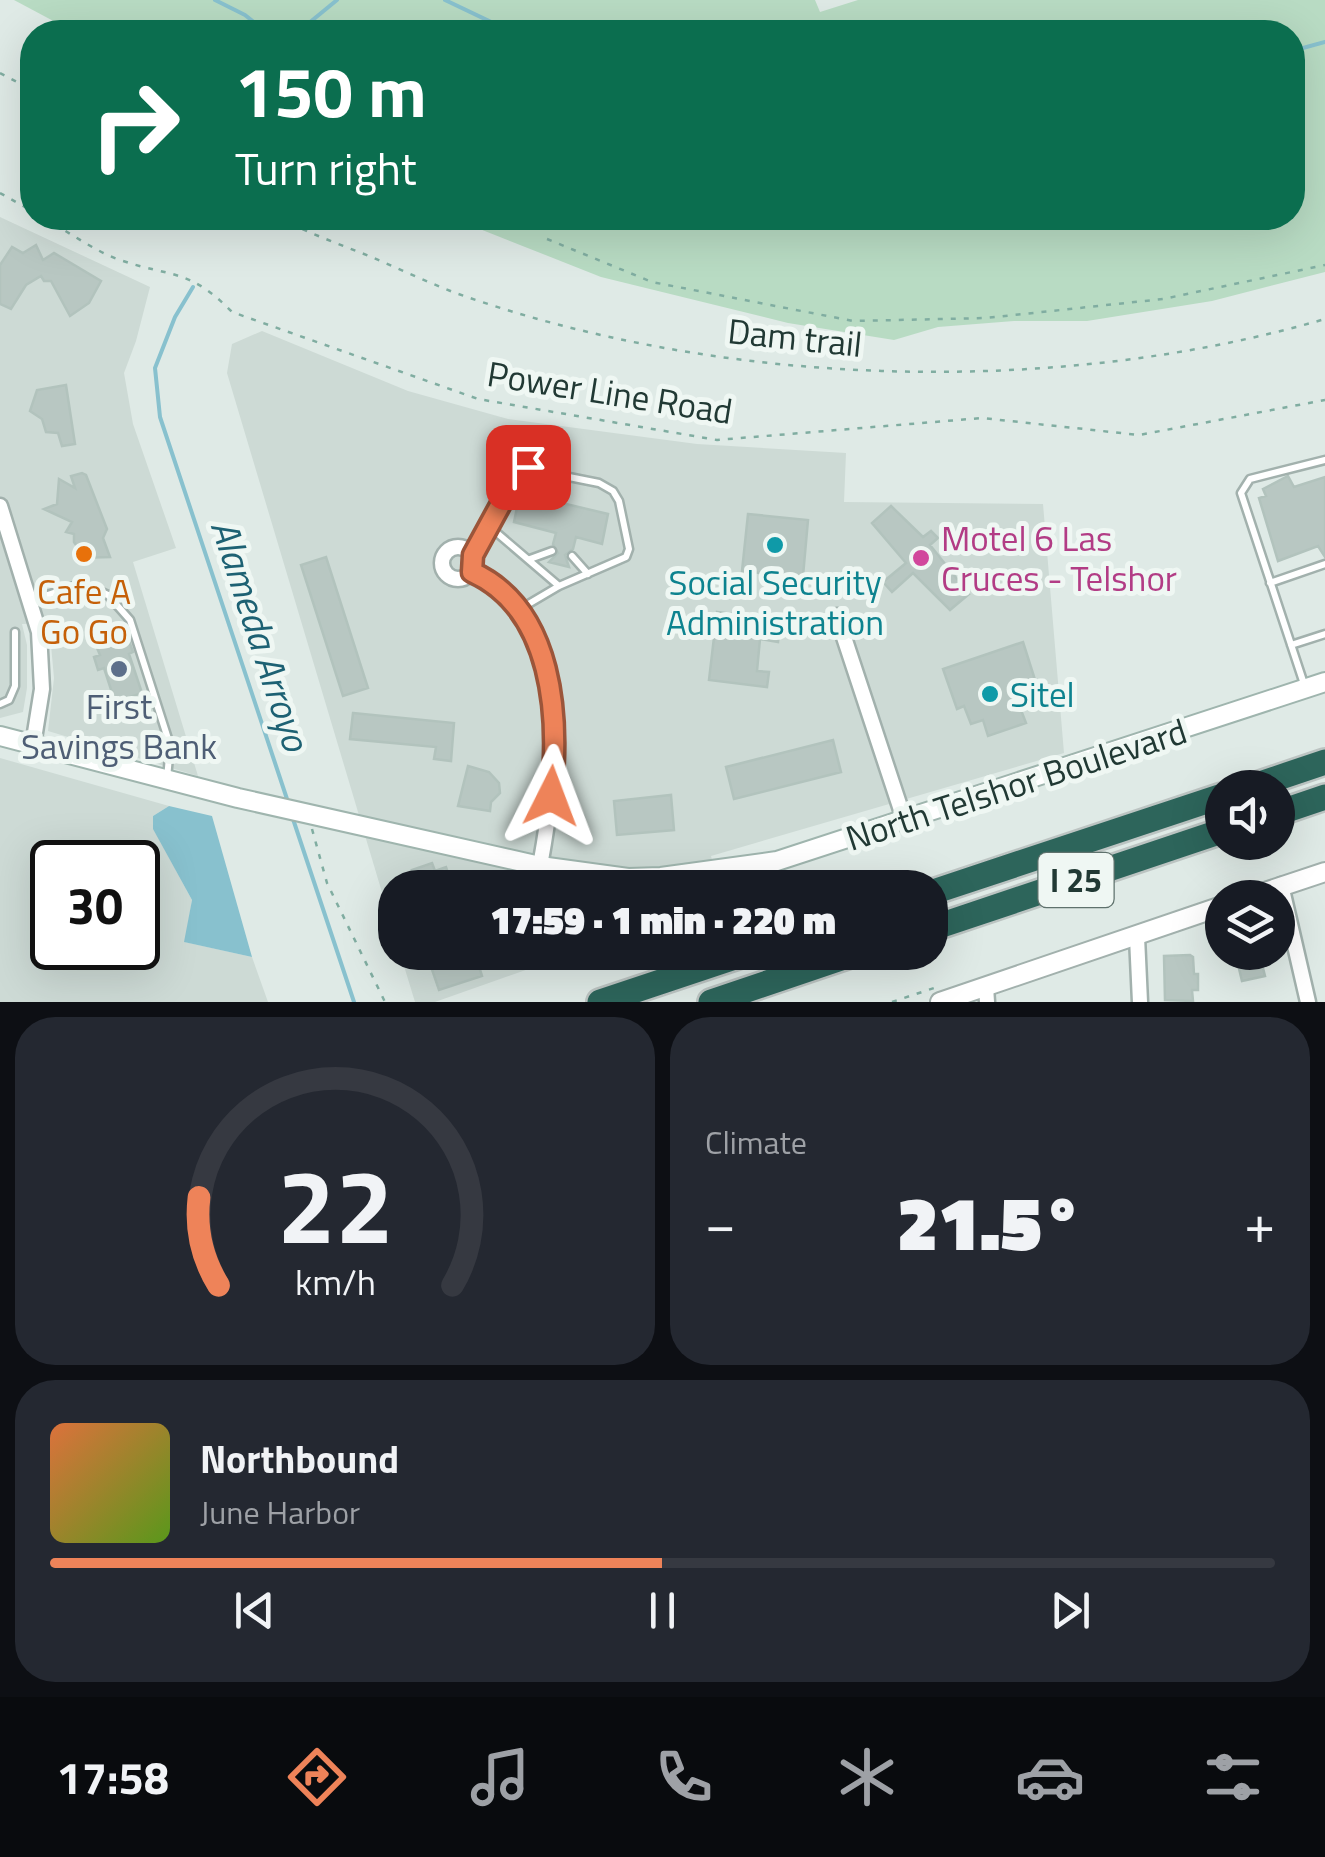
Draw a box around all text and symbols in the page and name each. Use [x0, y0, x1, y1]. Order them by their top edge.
text: 150 m [235, 38, 427, 144]
icon: right [70, 60, 200, 190]
text: Turn right [235, 134, 417, 202]
street label: Dam trail [725, 303, 865, 371]
street label: Power Line Road [484, 346, 736, 438]
pin [486, 425, 571, 510]
icon: arrive [501, 440, 556, 495]
place label: Motel 6 Las Cruces - Telshor [941, 511, 1177, 605]
water label: Alameda Arroyo [196, 512, 326, 759]
marker: Social Security Administration [764, 534, 786, 556]
marker: Cafe A Go Go [73, 543, 95, 565]
marker: Motel 6 Las Cruces - Telshor [910, 547, 932, 569]
place label: Social Security Administration [666, 555, 884, 649]
place label: Cafe A Go Go [37, 564, 131, 658]
marker: First Savings Bank [108, 658, 130, 680]
place label: Sitel [1010, 667, 1075, 721]
place label: First Savings Bank [21, 679, 217, 773]
marker: Sitel [979, 683, 1001, 705]
street label: North Telshor Boulevard [839, 703, 1193, 865]
position arrow [499, 744, 603, 848]
map controls [1205, 770, 1295, 970]
button: sound [1205, 770, 1295, 860]
speed limit sign: 30 [30, 840, 160, 970]
road number: I 25 [1038, 853, 1114, 907]
button: layers [1205, 880, 1295, 970]
text: 17:59 · 1 min · 220 m [490, 891, 836, 949]
text: Climate [705, 1118, 807, 1166]
text: 22 [277, 1125, 393, 1283]
text: 21.5° [897, 1165, 1083, 1279]
text: − [705, 1181, 736, 1264]
text: + [1244, 1181, 1275, 1264]
text: km/h [295, 1254, 375, 1309]
text: Northbound [200, 1430, 399, 1488]
text: June Harbor [200, 1488, 360, 1536]
icon: previous [227, 1583, 282, 1638]
icon: pause [635, 1583, 690, 1638]
icon: next [1043, 1583, 1098, 1638]
icon: directions [282, 1742, 352, 1812]
icon: music [465, 1742, 535, 1812]
icon: phone [649, 1742, 719, 1812]
icon: climate [832, 1742, 902, 1812]
icon: car [1015, 1742, 1085, 1812]
icon: filters [1198, 1742, 1268, 1812]
text: 17:58 [57, 1743, 169, 1811]

